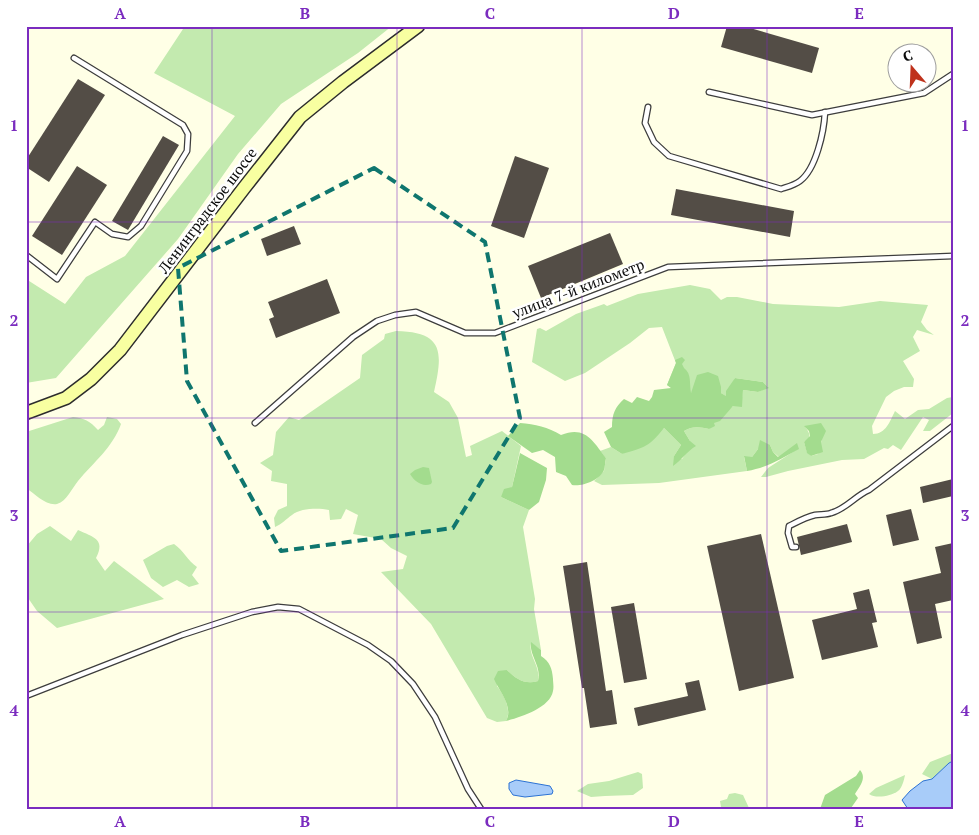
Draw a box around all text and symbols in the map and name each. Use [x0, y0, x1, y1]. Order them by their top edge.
text: A [114, 2, 126, 24]
text: B [300, 2, 310, 24]
text: C [485, 2, 495, 24]
text: D [668, 2, 680, 24]
text: E [854, 2, 864, 24]
north arrow [886, 42, 936, 92]
text: С [900, 45, 915, 66]
text: 1 [9, 114, 19, 136]
text: 1 [960, 114, 970, 136]
street label: Ленинградское шоссе [153, 143, 261, 278]
street label: улица 7-й километр [508, 254, 647, 323]
text: 2 [9, 309, 19, 331]
text: 2 [960, 309, 970, 331]
text: 3 [9, 504, 19, 526]
text: 3 [960, 504, 970, 526]
text: 4 [9, 699, 19, 721]
text: 4 [960, 699, 970, 721]
text: A [114, 810, 126, 832]
text: B [300, 810, 310, 832]
text: C [485, 810, 495, 832]
text: D [668, 810, 680, 832]
text: E [854, 810, 864, 832]

